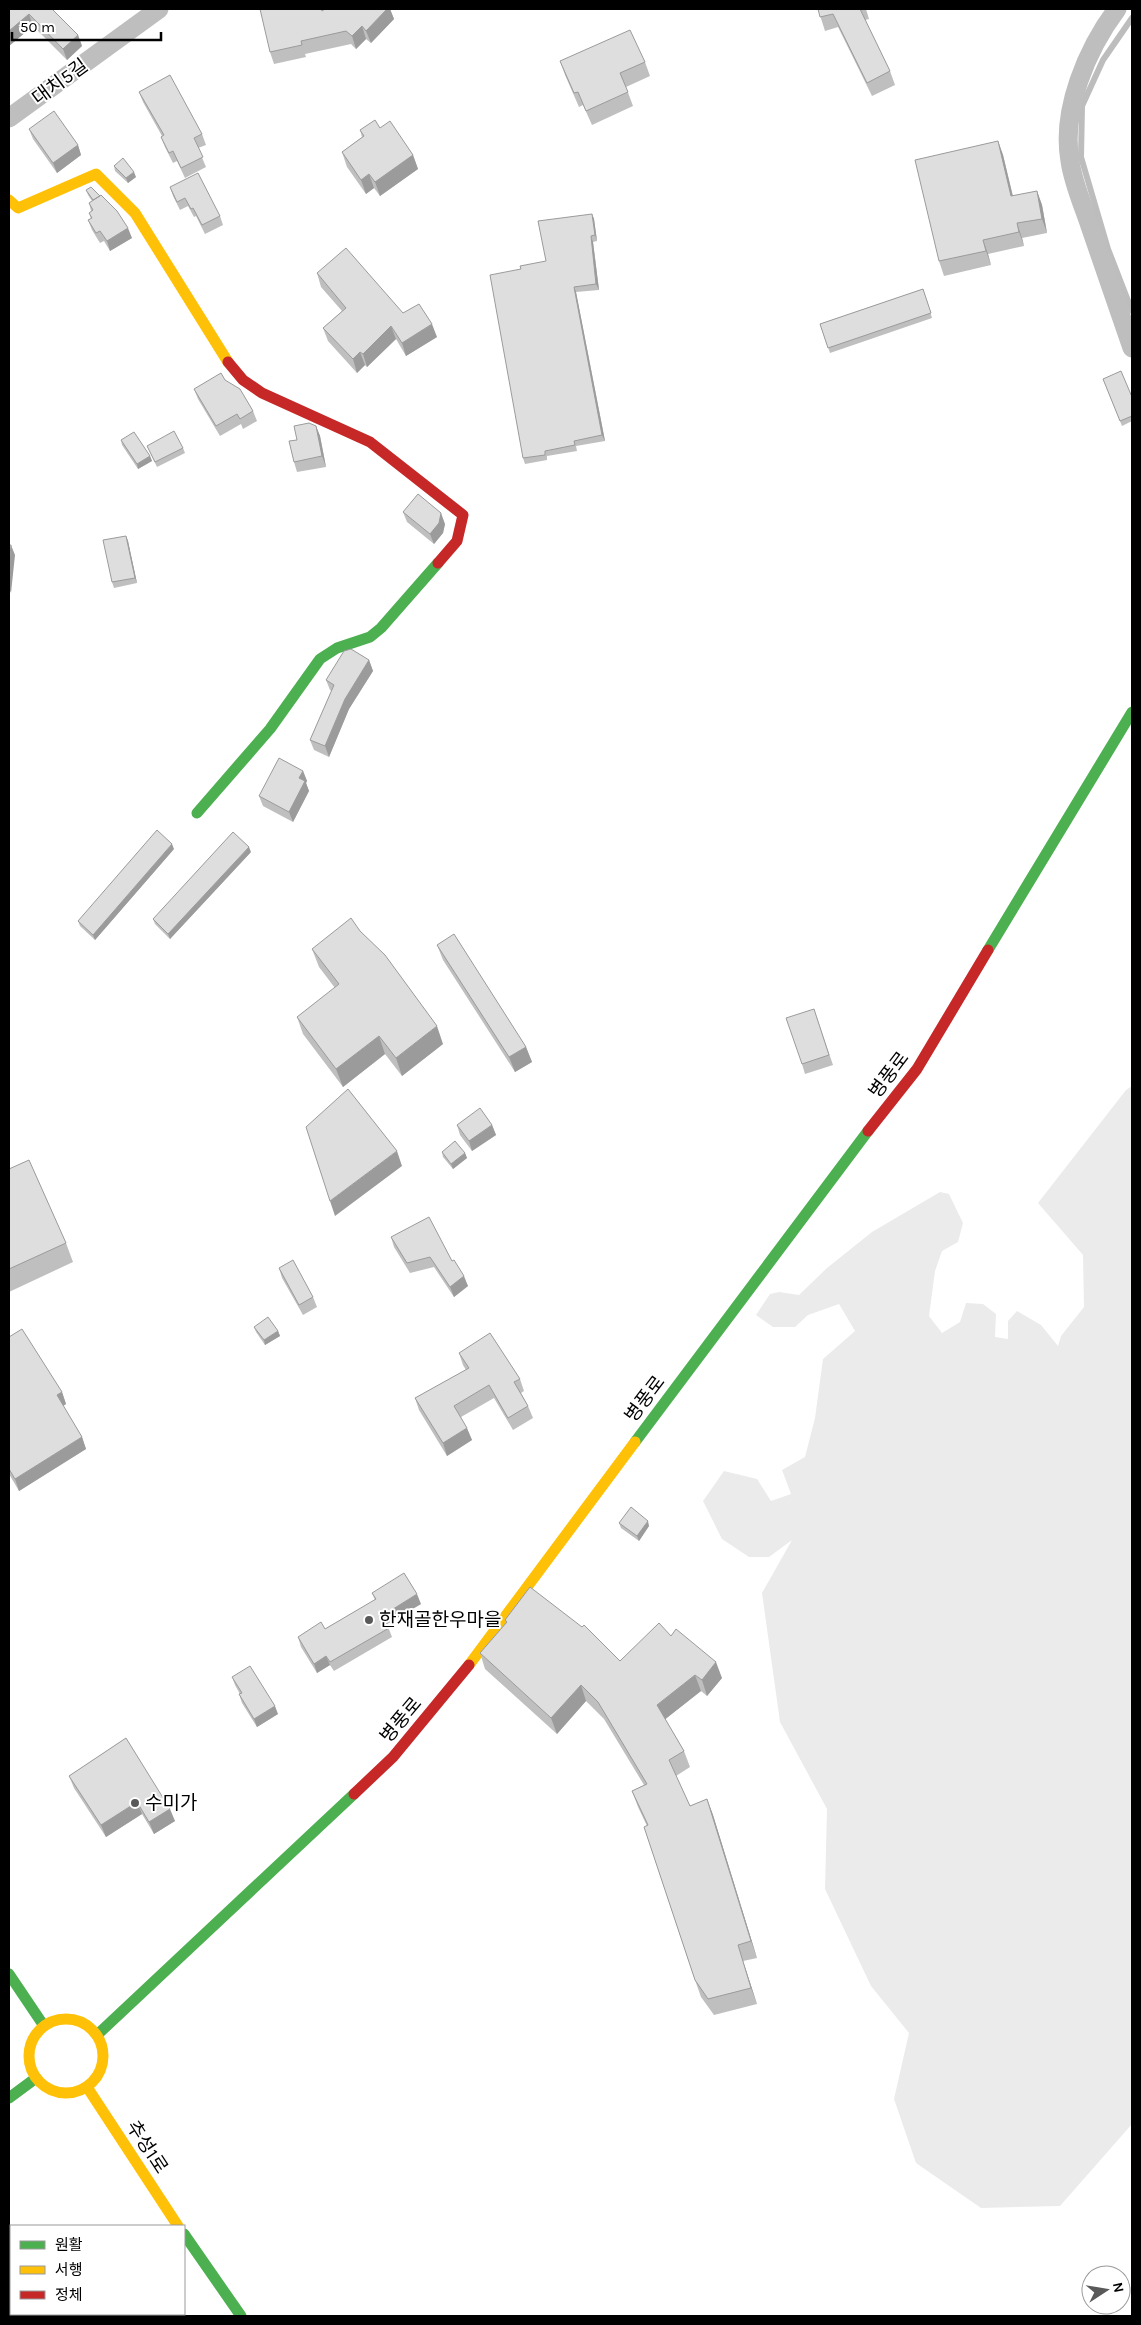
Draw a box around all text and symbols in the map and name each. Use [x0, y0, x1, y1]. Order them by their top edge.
scale bar [12, 10, 161, 42]
text: 50 m [20, 18, 55, 36]
street label: 대치5길 [28, 55, 92, 109]
street label: 병풍로 [864, 1047, 914, 1103]
street label: 병풍로 [620, 1371, 670, 1427]
place label: 한재골한우마을 [379, 1609, 501, 1631]
marker: 한재골한우마을 [363, 1614, 375, 1626]
street label: 병풍로 [376, 1693, 426, 1747]
place label: 수미가 [145, 1792, 197, 1814]
marker: 수미가 [129, 1797, 141, 1809]
street label: 추성1로 [122, 2116, 172, 2178]
legend [10, 2225, 185, 2315]
text: 원활 [55, 2236, 83, 2254]
text: 서행 [55, 2261, 83, 2279]
north arrow [1081, 2265, 1131, 2315]
text: N [1109, 2281, 1128, 2294]
text: 정체 [55, 2286, 83, 2304]

